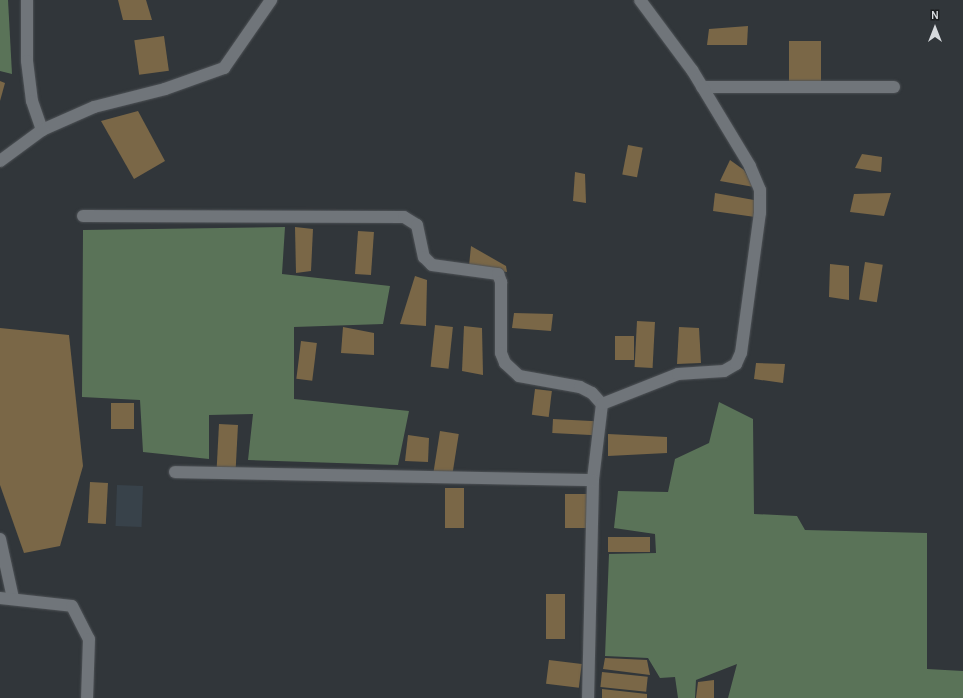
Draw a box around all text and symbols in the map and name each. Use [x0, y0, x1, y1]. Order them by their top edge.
north arrow [915, 8, 955, 48]
text: N [931, 9, 939, 22]

